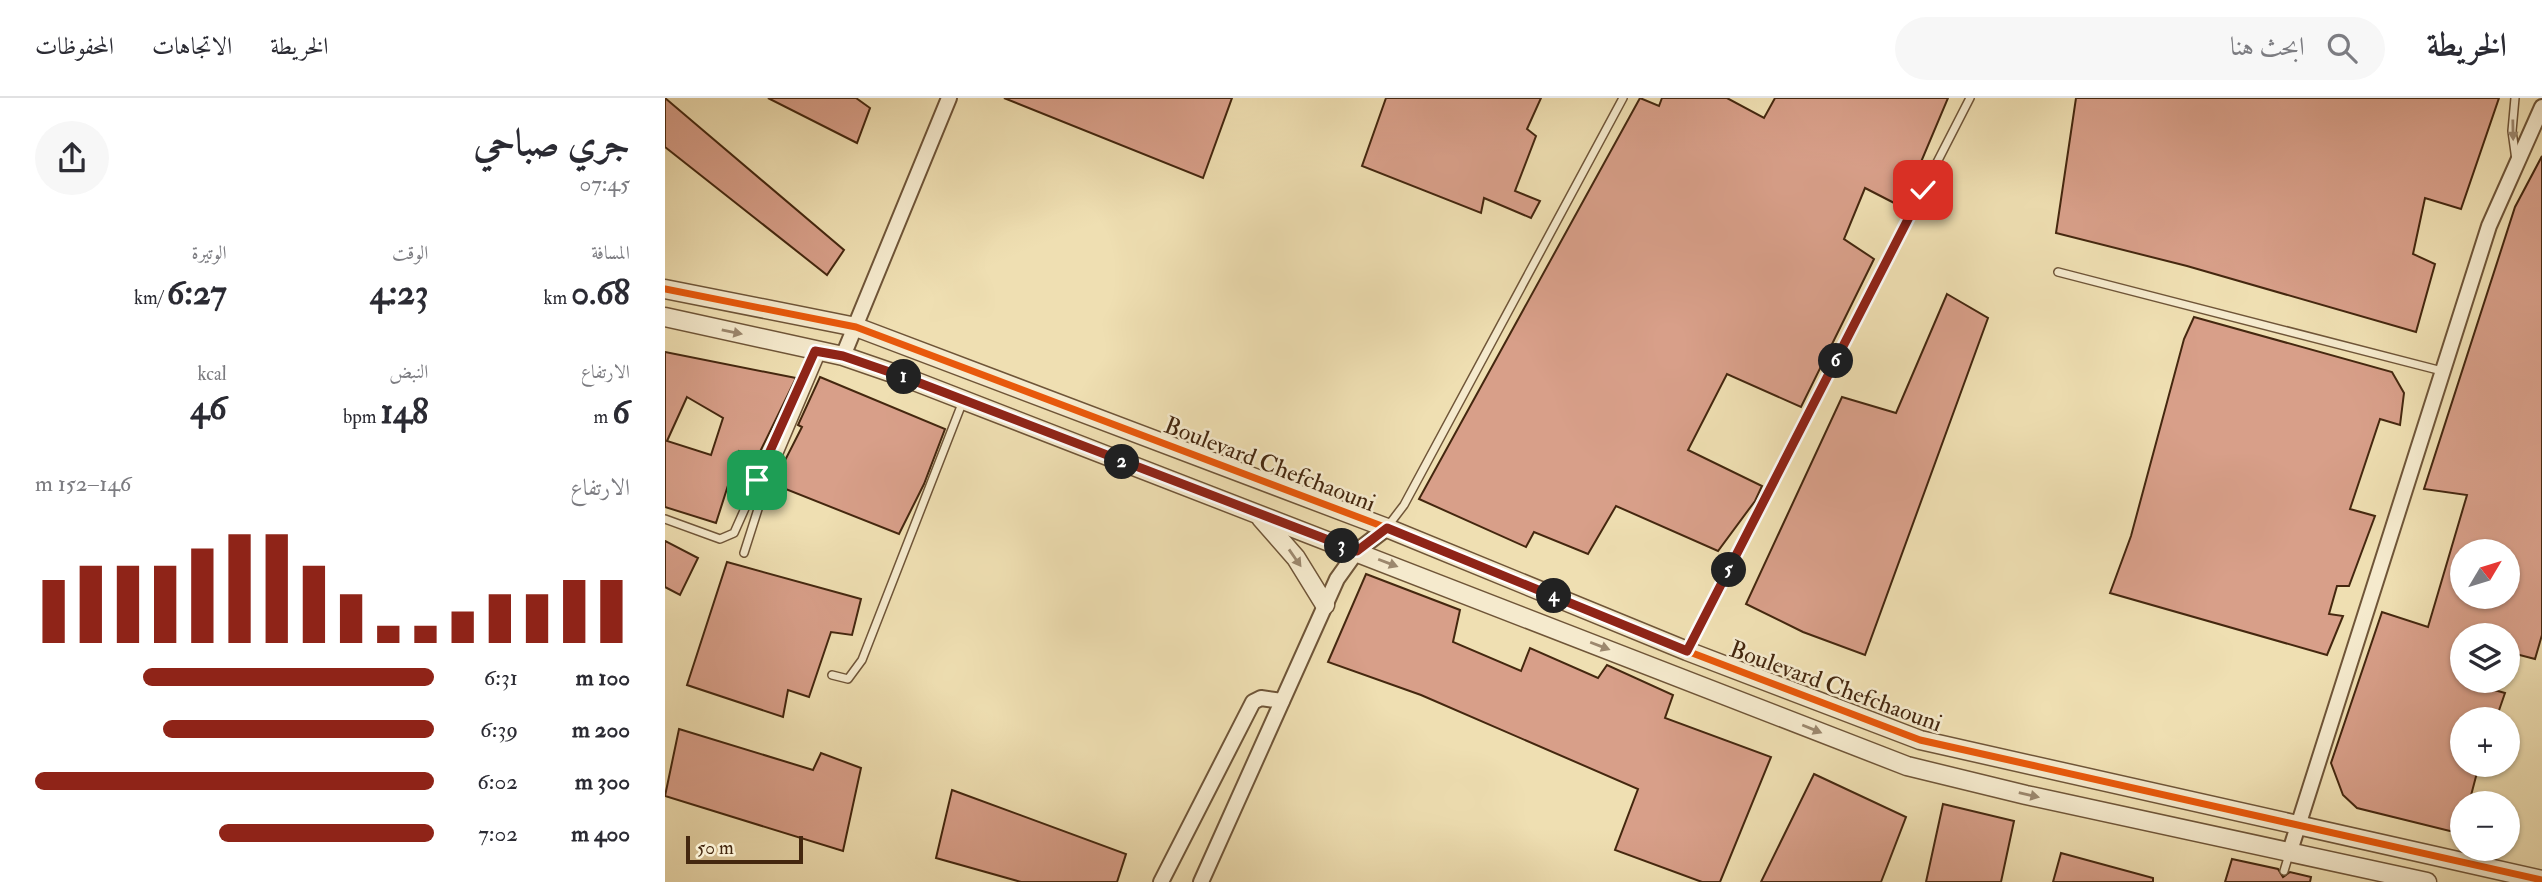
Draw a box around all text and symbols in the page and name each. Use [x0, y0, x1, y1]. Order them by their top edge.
search box [1895, 17, 2385, 80]
text: الخريطة [2427, 25, 2507, 66]
icon: search [2323, 29, 2361, 67]
text: المحفوظات [35, 31, 114, 62]
text: الاتجاهات [152, 31, 232, 62]
text: الخريطة [270, 31, 329, 62]
text: ابحث هنا [2230, 31, 2305, 63]
text: جري صباحي [474, 119, 630, 167]
one-way arrow [2508, 119, 2519, 141]
button: share [35, 121, 109, 195]
pin [1893, 160, 1953, 220]
text: 07:45 [579, 169, 630, 198]
icon: check [1904, 171, 1942, 209]
text: الوتيرة [192, 241, 227, 265]
text: الوقت [392, 241, 428, 265]
text: المسافة [591, 241, 630, 265]
text: 6:27 [167, 271, 227, 315]
text: 4:23 [370, 271, 428, 315]
text: 0.68 [571, 271, 630, 315]
text: /km [134, 286, 167, 310]
text: km [543, 286, 571, 310]
one-way arrow [721, 327, 743, 338]
pin: 6 [1819, 344, 1853, 378]
text: 6 [1831, 348, 1840, 372]
text: النبض [389, 360, 428, 384]
text: الارتفاع [581, 360, 630, 384]
pin: 1 [887, 360, 921, 394]
text: kcal [198, 362, 227, 386]
text: 1 [900, 364, 907, 388]
text: 46 [190, 386, 227, 430]
text: 148 [381, 390, 428, 434]
text: 6 [612, 390, 630, 434]
text: bpm [343, 405, 381, 429]
text: m [594, 405, 612, 429]
street label: Boulevard Chefchaouni [1160, 410, 1380, 519]
pin: 2 [1105, 444, 1140, 480]
text: 2 [1117, 449, 1126, 473]
pin [727, 450, 787, 510]
icon: arrive [738, 461, 776, 499]
text: 146–152 m [35, 469, 131, 498]
text: الارتفاع [570, 473, 630, 502]
pin: 3 [1325, 528, 1359, 564]
text: 3 [1338, 533, 1345, 557]
north arrow [2450, 539, 2520, 609]
map controls [2450, 539, 2520, 861]
one-way arrow [1288, 549, 1302, 567]
pin: 5 [1711, 552, 1747, 588]
text: 5 [1724, 557, 1733, 581]
one-way arrow [1378, 558, 1399, 569]
pin: 4 [1537, 578, 1571, 614]
text: 4 [1548, 583, 1559, 607]
button: layers [2450, 623, 2520, 693]
street label: Boulevard Chefchaouni [1725, 634, 1946, 739]
one-way arrow [1590, 640, 1611, 651]
text: 6:31 [484, 663, 518, 692]
text: 100 m [576, 663, 630, 692]
button: + [2450, 707, 2520, 777]
text: 6:39 [480, 715, 518, 744]
text: 200 m [572, 715, 630, 744]
one-way arrow [1801, 724, 1822, 735]
text: 6:02 [477, 767, 518, 796]
text: 300 m [575, 767, 630, 796]
one-way arrow [2018, 790, 2040, 801]
button: − [2450, 791, 2520, 861]
text: 7:02 [478, 819, 518, 848]
text: 400 m [571, 819, 630, 848]
scale bar [686, 833, 803, 865]
text: 50 m [697, 836, 734, 860]

